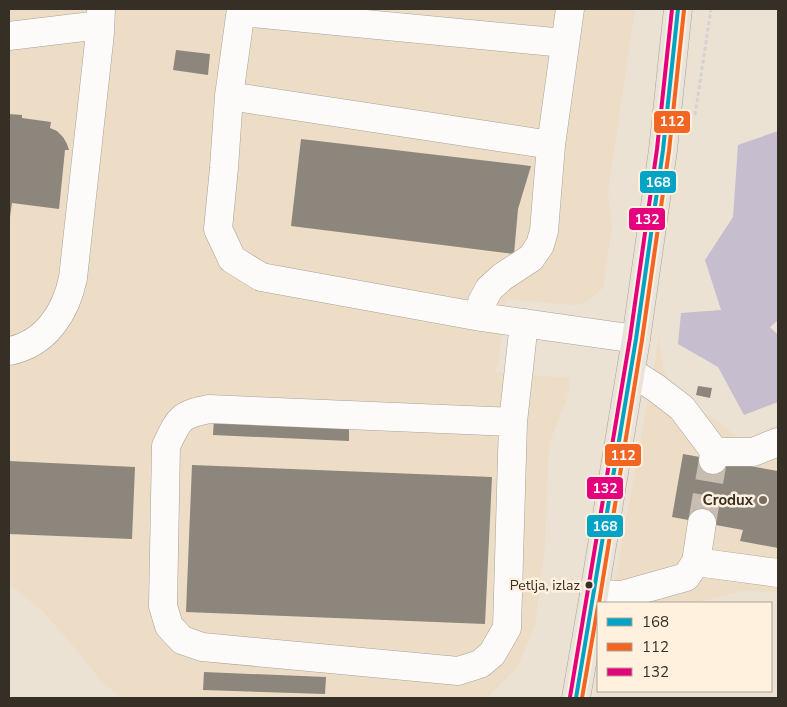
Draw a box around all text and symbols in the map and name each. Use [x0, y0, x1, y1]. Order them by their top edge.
line badge: 112 [653, 110, 691, 134]
text: 112 [659, 112, 685, 131]
line badge: 168 [639, 170, 677, 194]
text: 168 [645, 173, 671, 192]
line badge: 132 [628, 207, 666, 231]
text: 132 [634, 210, 660, 229]
line badge: 112 [604, 443, 642, 467]
text: 112 [610, 446, 636, 465]
line badge: 132 [586, 476, 624, 500]
text: 132 [592, 479, 618, 498]
place label: Crodux [703, 490, 754, 510]
marker: Crodux [757, 494, 769, 506]
line badge: 168 [586, 514, 624, 538]
text: 168 [592, 517, 618, 536]
place label: Petlja, izlaz [510, 576, 581, 595]
marker: Petlja, izlaz [584, 580, 594, 590]
legend [597, 602, 772, 692]
text: 168 [642, 612, 669, 632]
text: 112 [642, 637, 669, 657]
text: 132 [642, 662, 669, 682]

